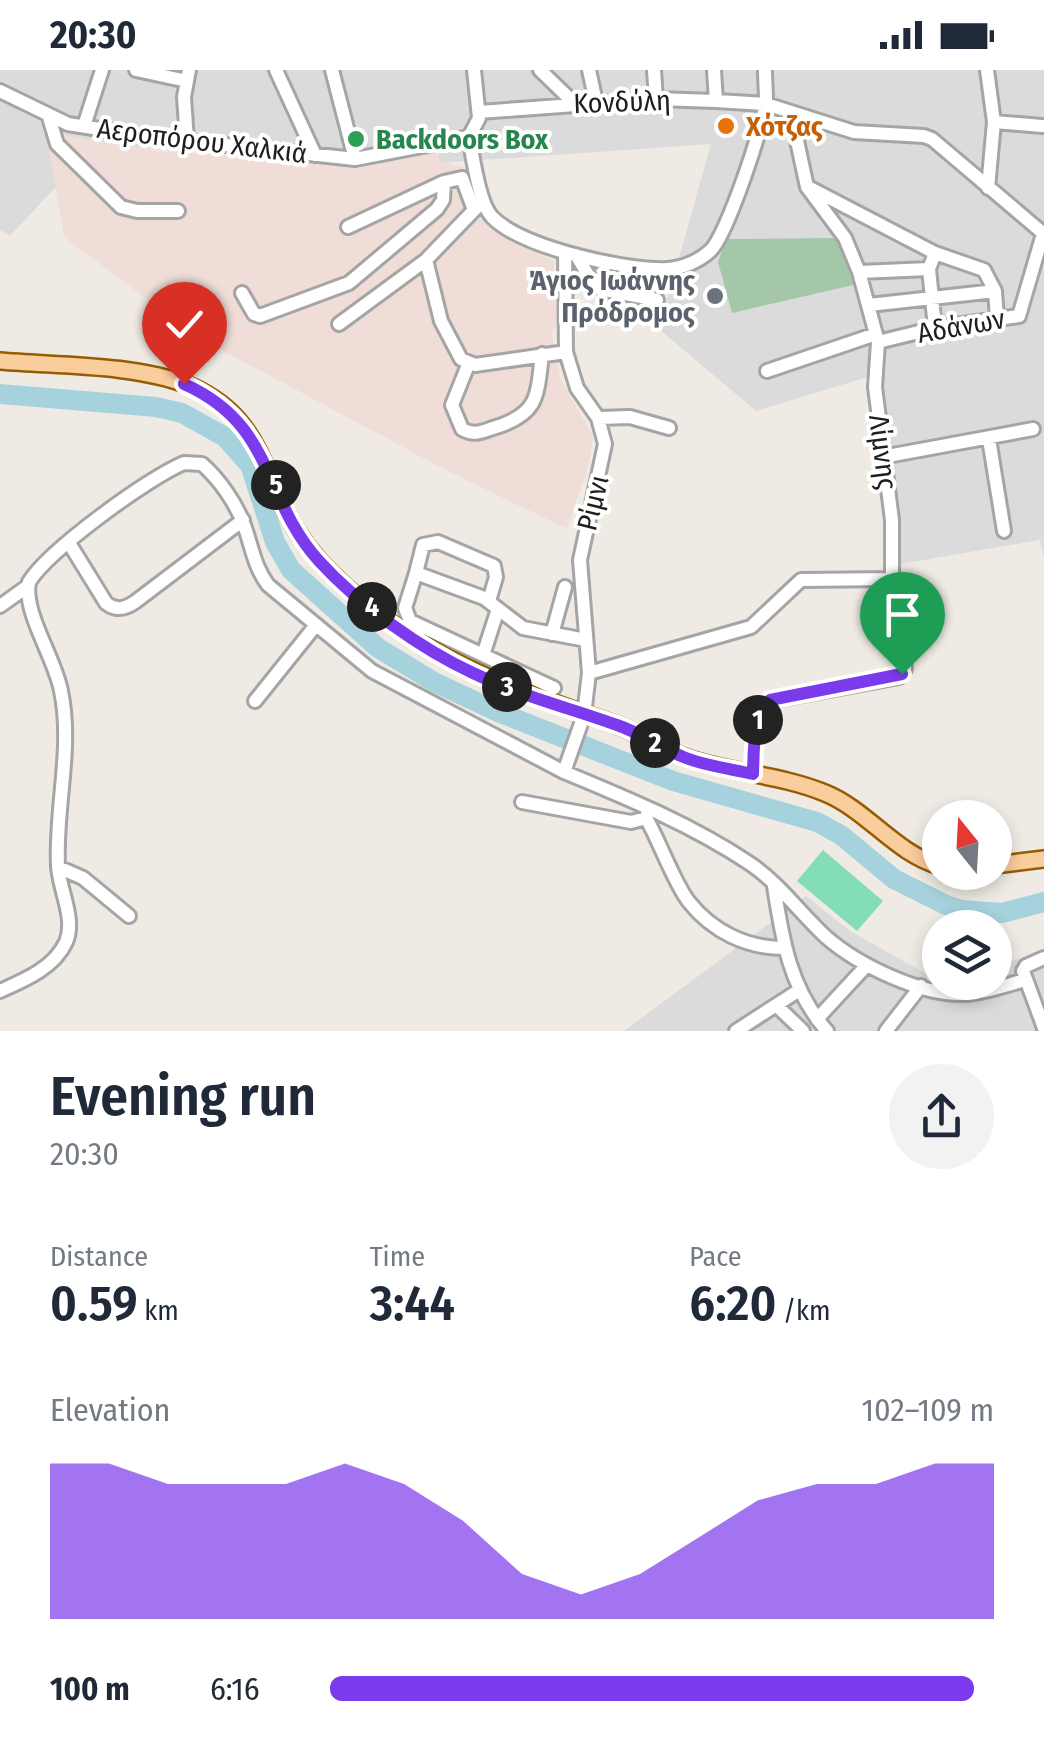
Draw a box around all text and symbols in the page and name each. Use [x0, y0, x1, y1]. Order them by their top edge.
text: 20:30 [50, 12, 136, 58]
street label: Κονδύλη [573, 84, 671, 120]
place label: Χότζας [745, 110, 824, 143]
street label: Αεροπόρου Χαλκιά [95, 112, 309, 170]
marker: Χότζας [715, 115, 737, 137]
place label: Backdoors Box [376, 123, 549, 156]
marker: Backdoors Box [345, 128, 367, 150]
place label: Άγιος Ιωάννης Πρόδρομος [528, 264, 696, 329]
pin [142, 282, 227, 385]
marker: Άγιος Ιωάννης Πρόδρομος [704, 285, 726, 307]
icon: check [157, 297, 212, 352]
street label: Αδάνων [915, 302, 1007, 350]
street label: Λίμνης [862, 413, 904, 492]
pin: 5 [251, 460, 301, 510]
text: 5 [269, 468, 283, 501]
street label: Ρίμνι [570, 472, 616, 534]
pin [860, 572, 945, 675]
pin: 4 [347, 582, 397, 632]
icon: arrive [875, 587, 930, 642]
text: 4 [365, 590, 379, 623]
pin: 3 [482, 662, 532, 712]
text: 3 [500, 670, 514, 703]
pin: 1 [733, 695, 783, 745]
text: 1 [752, 703, 764, 736]
pin: 2 [630, 718, 680, 768]
text: 2 [649, 726, 661, 759]
north arrow [922, 800, 1012, 890]
map controls [922, 800, 1012, 1000]
button: layers [922, 910, 1012, 1000]
text: Evening run [50, 1064, 316, 1130]
button: share [889, 1064, 994, 1169]
text: 20:30 [50, 1135, 119, 1173]
text: Distance [50, 1240, 148, 1273]
text: Time [370, 1240, 425, 1273]
text: Pace [689, 1240, 742, 1273]
text: 0.59 [50, 1273, 138, 1333]
text: 3:44 [370, 1273, 455, 1333]
text: 6:20 [689, 1273, 776, 1333]
text: km [138, 1294, 179, 1327]
text: /km [776, 1294, 831, 1327]
text: Elevation [50, 1391, 170, 1429]
text: 102–109 m [862, 1391, 994, 1429]
text: 100 m [50, 1670, 130, 1708]
text: 6:16 [210, 1670, 260, 1708]

